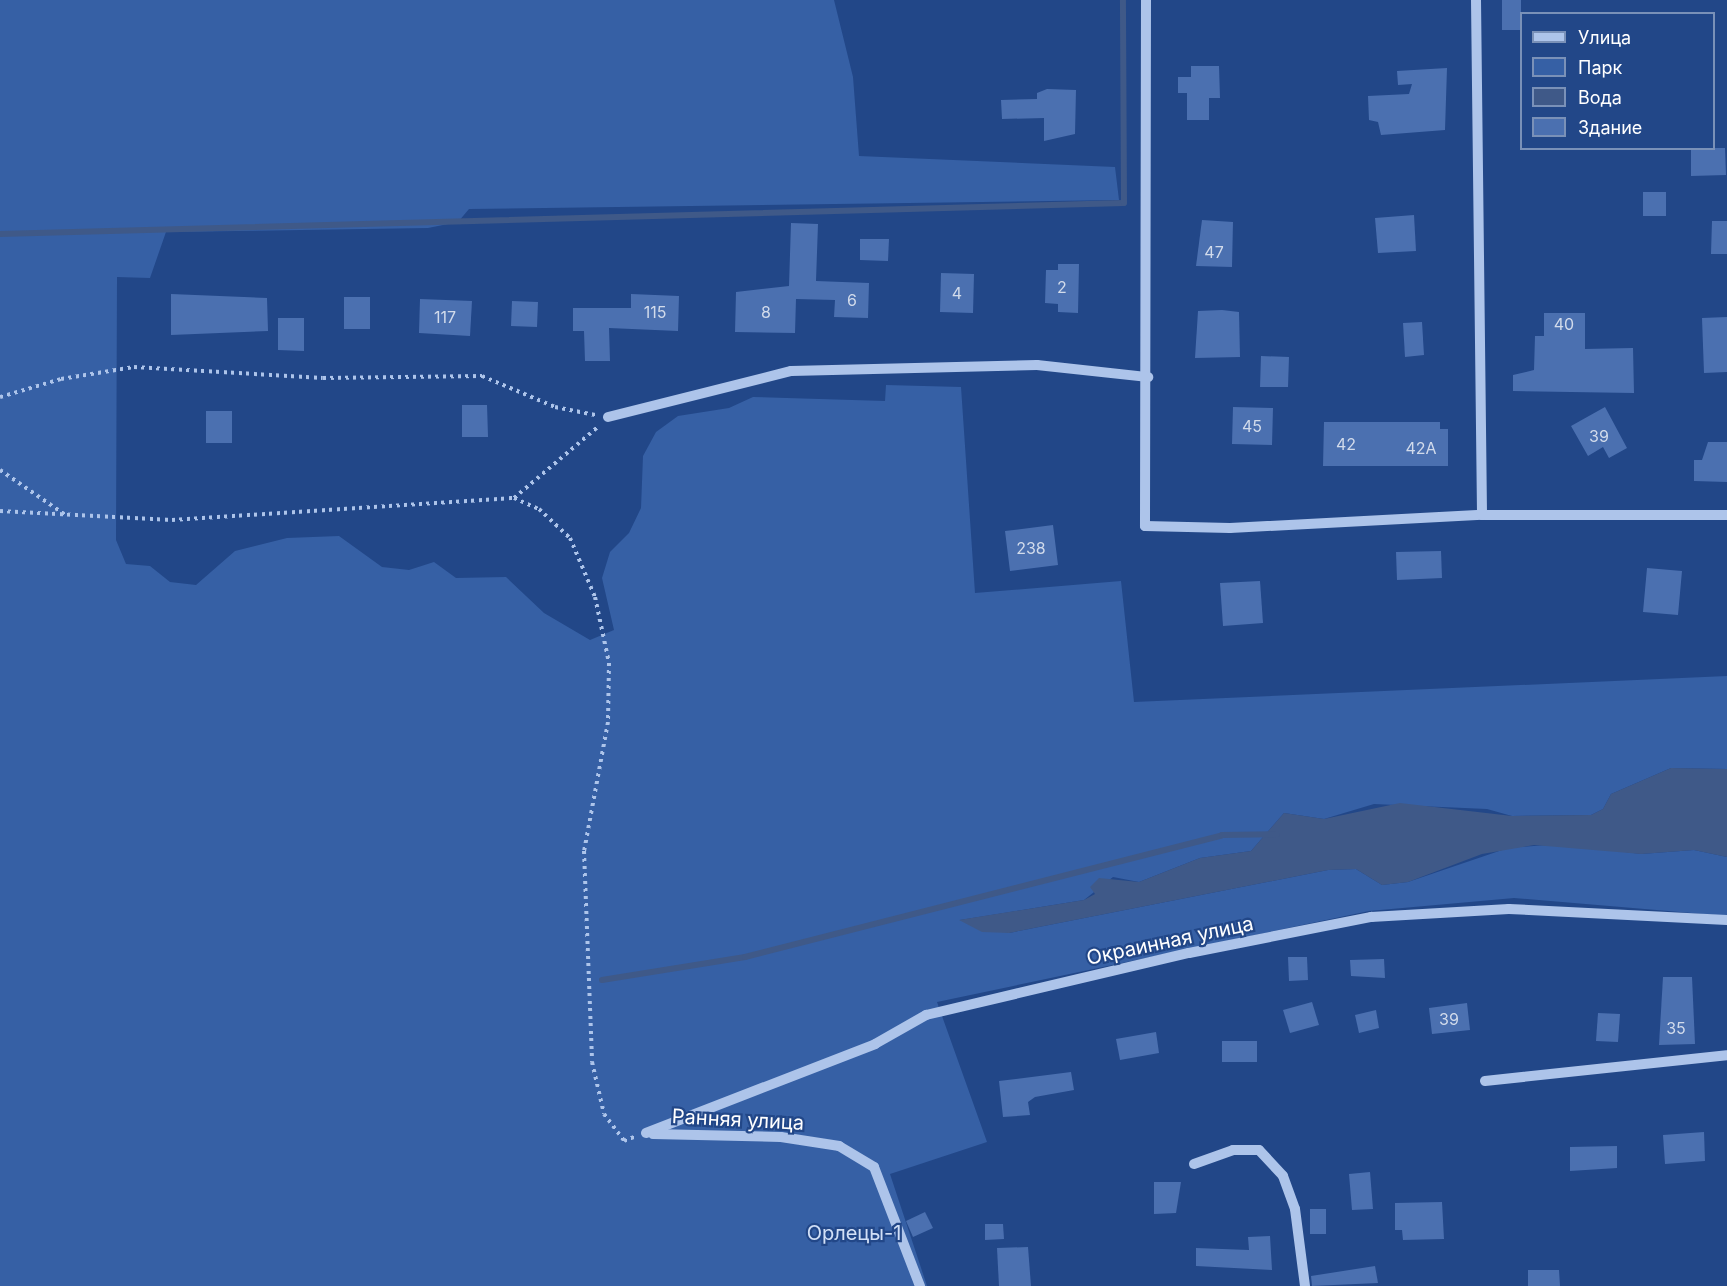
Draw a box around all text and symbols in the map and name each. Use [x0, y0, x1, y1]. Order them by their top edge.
legend [1520, 12, 1715, 150]
text: Улица [1578, 27, 1631, 48]
text: Парк [1578, 57, 1622, 78]
text: Вода [1578, 87, 1622, 108]
text: Здание [1578, 117, 1642, 138]
house number: 47 [1204, 242, 1224, 262]
house number: 2 [1057, 277, 1067, 297]
house number: 4 [952, 283, 962, 303]
house number: 6 [847, 290, 857, 310]
house number: 115 [644, 302, 666, 322]
house number: 8 [761, 302, 771, 322]
house number: 117 [434, 307, 456, 327]
house number: 40 [1554, 314, 1574, 334]
house number: 45 [1242, 416, 1262, 436]
house number: 39 [1589, 426, 1609, 446]
house number: 42 [1336, 434, 1356, 454]
house number: 42А [1405, 438, 1437, 458]
house number: 238 [1016, 538, 1046, 558]
street label: Окраинная улица [1084, 912, 1256, 970]
house number: 39 [1439, 1009, 1459, 1029]
house number: 35 [1666, 1018, 1686, 1038]
street label: Ранняя улица [671, 1105, 805, 1135]
park label: Орлецы-1 [807, 1221, 901, 1245]

